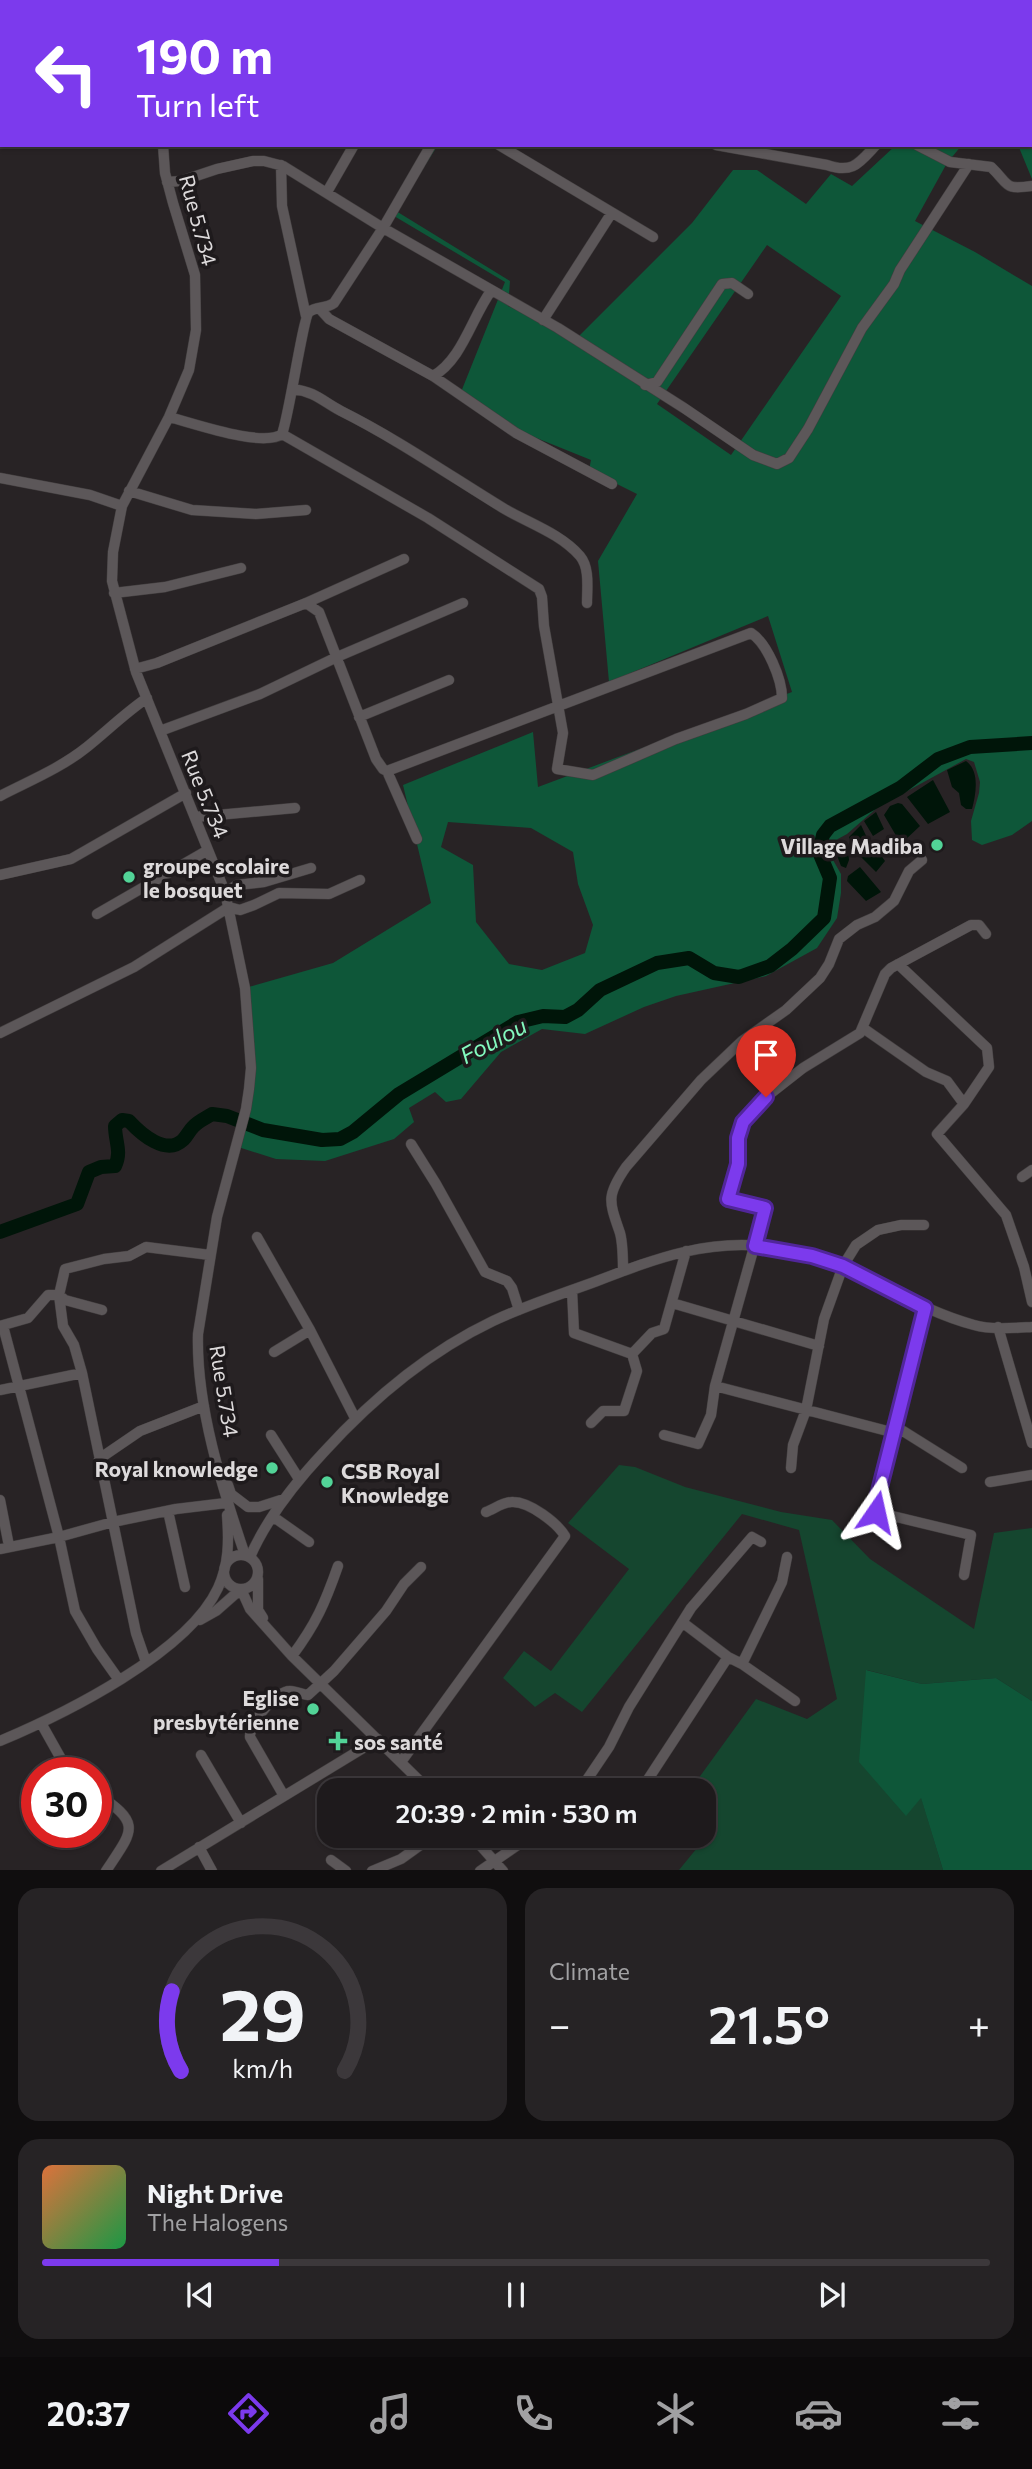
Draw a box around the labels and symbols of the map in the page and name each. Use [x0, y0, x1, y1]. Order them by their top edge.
street label: Rue 5.734 [175, 172, 223, 268]
street label: Rue 5.734 [177, 746, 235, 842]
place label: Village Madiba [781, 833, 923, 858]
marker: Village Madiba [929, 837, 945, 853]
place label: groupe scolaire le bosquet [143, 853, 290, 902]
marker: groupe scolaire le bosquet [121, 869, 137, 885]
water label: Foulou [455, 1011, 531, 1069]
pin [736, 1025, 796, 1097]
street label: Rue 5.734 [205, 1343, 245, 1439]
place label: Royal knowledge [95, 1456, 258, 1481]
place label: CSB Royal Knowledge [341, 1458, 449, 1507]
marker: Royal knowledge [264, 1460, 280, 1476]
marker: CSB Royal Knowledge [319, 1474, 335, 1490]
position arrow [839, 1475, 913, 1549]
place label: Eglise presbytérienne [153, 1685, 299, 1734]
marker: Eglise presbytérienne [305, 1701, 321, 1717]
place label: sos santé [354, 1729, 443, 1754]
marker: sos santé [328, 1731, 348, 1751]
speed limit sign: 30 [21, 1757, 112, 1848]

